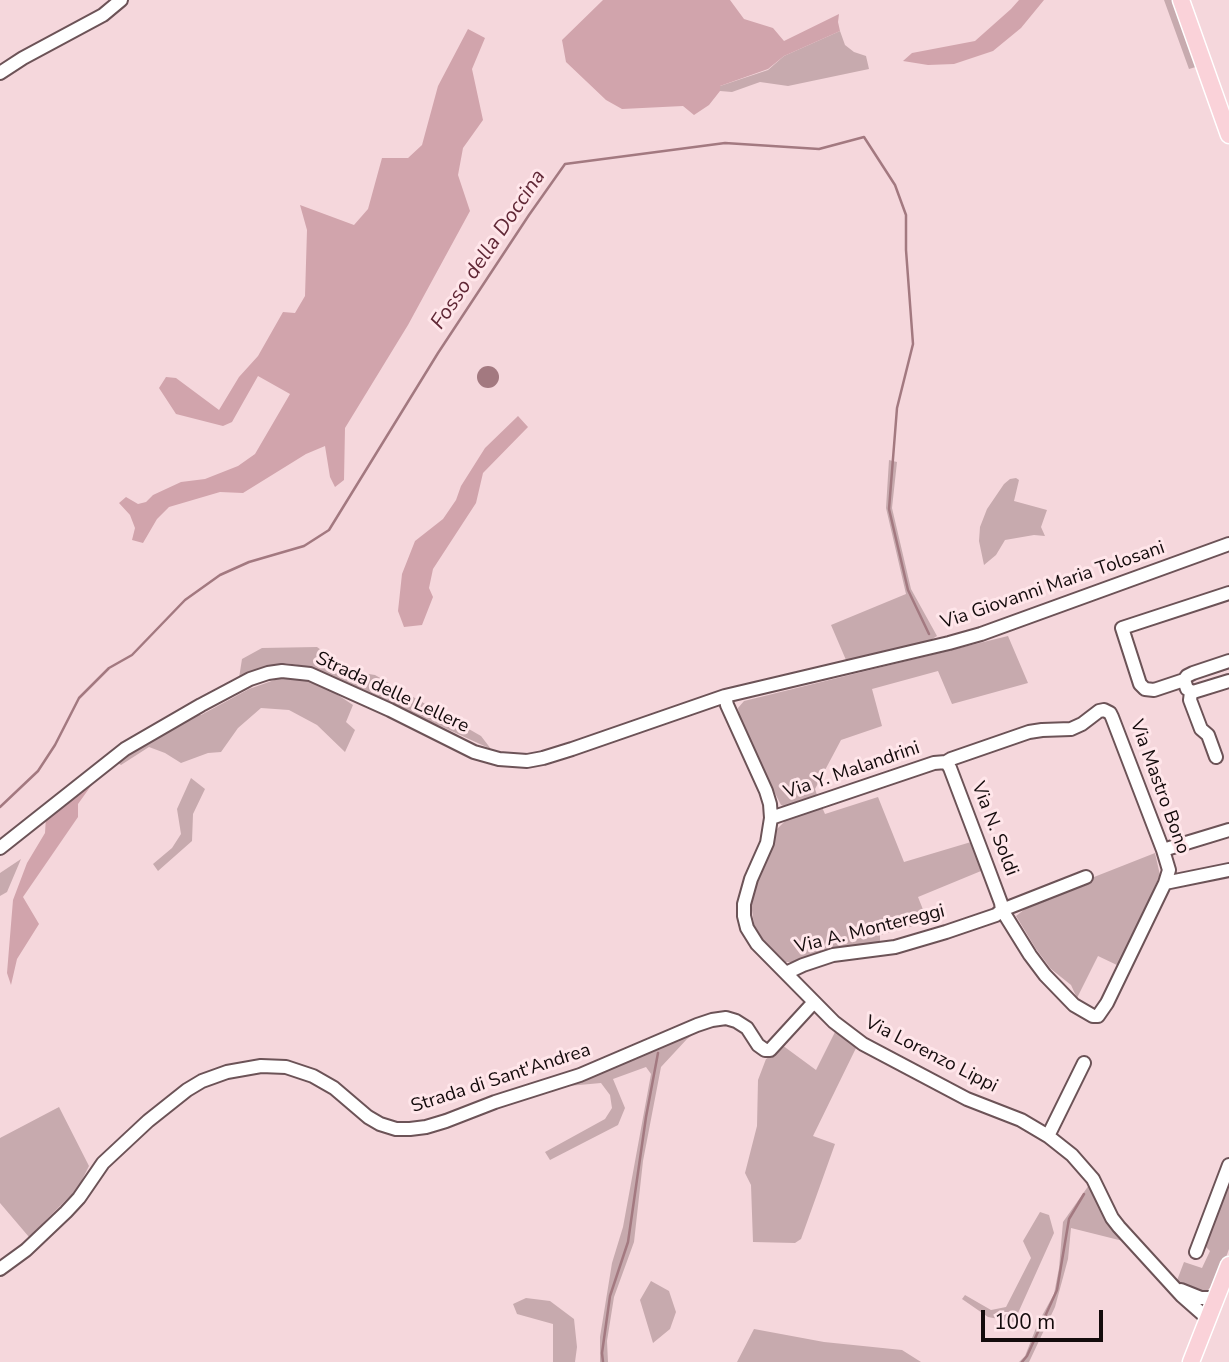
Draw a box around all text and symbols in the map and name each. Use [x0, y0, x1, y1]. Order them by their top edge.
water label: Fosso della Doccina [426, 165, 552, 335]
street label: Via Giovanni Maria Tolosani [938, 537, 1168, 635]
street label: Strada delle Lellere [312, 647, 472, 739]
street label: Via Mastro Bono [1124, 717, 1194, 857]
street label: Via Y. Malandrini [781, 737, 923, 805]
street label: Via N. Soldi [966, 779, 1022, 879]
street label: Via A. Montereggi [793, 900, 947, 960]
street label: Via Lorenzo Lippi [861, 1012, 1001, 1098]
street label: Strada di Sant'Andrea [408, 1039, 594, 1119]
scale bar [984, 1296, 1106, 1340]
text: 100 m [994, 1308, 1055, 1336]

